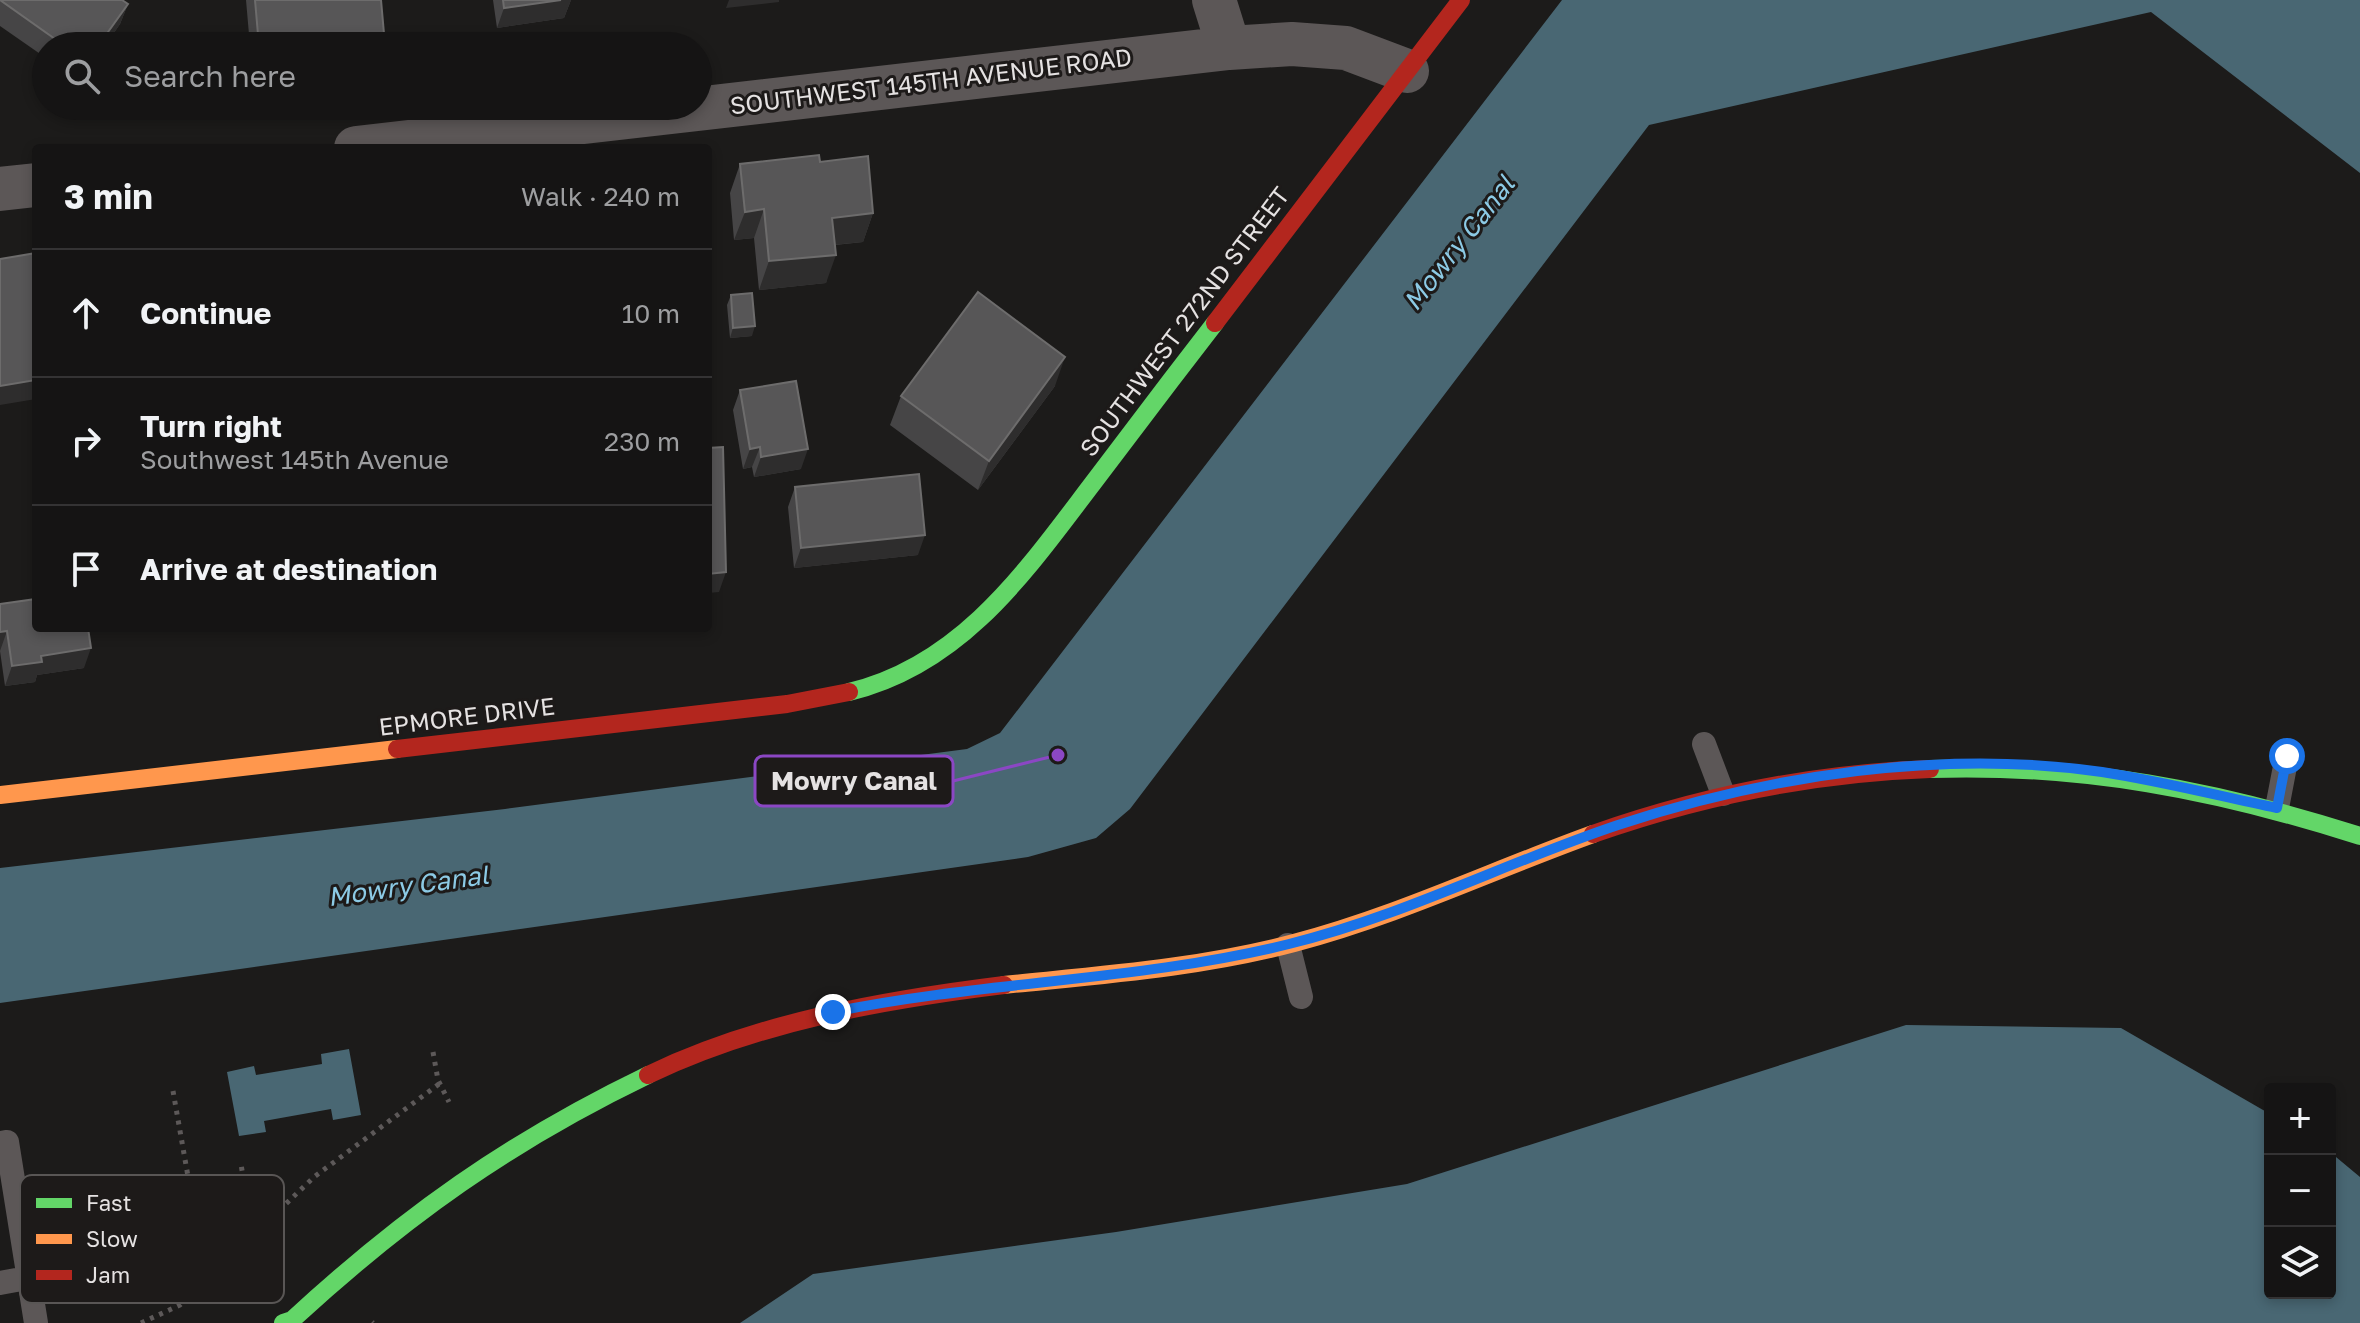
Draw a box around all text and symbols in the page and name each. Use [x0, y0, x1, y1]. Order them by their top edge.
search box [32, 32, 712, 120]
street label: SOUTHWEST 145TH AVENUE ROAD [728, 41, 1133, 120]
icon: search [60, 54, 104, 98]
text: Search here [124, 58, 296, 94]
water label: Mowry Canal [1396, 168, 1522, 316]
text: 3 min [64, 176, 153, 216]
text: Walk · 240 m [521, 181, 680, 212]
street label: SOUTHWEST 272ND STREET [1073, 181, 1295, 462]
icon: ahead [64, 291, 108, 335]
text: Continue [140, 295, 271, 331]
text: 10 m [622, 298, 680, 329]
text: Turn right [140, 408, 282, 444]
icon: right [64, 419, 108, 463]
text: 230 m [604, 426, 680, 457]
text: Southwest 145th Avenue [140, 444, 449, 475]
icon: arrive [64, 547, 108, 591]
text: Arrive at destination [140, 551, 437, 587]
street label: EPMORE DRIVE [377, 690, 556, 741]
route start [2269, 738, 2305, 774]
callout: Mowry Canal [755, 756, 953, 806]
text: Mowry Canal [771, 765, 937, 796]
water label: Mowry Canal [325, 859, 492, 912]
route end [815, 994, 851, 1030]
map controls [2264, 1083, 2336, 1299]
button: + [2264, 1083, 2336, 1155]
button: − [2264, 1155, 2336, 1227]
legend [20, 1175, 284, 1303]
text: Fast [86, 1189, 132, 1216]
text: Slow [86, 1225, 138, 1252]
button: layers [2264, 1227, 2336, 1299]
text: Jam [86, 1261, 130, 1288]

